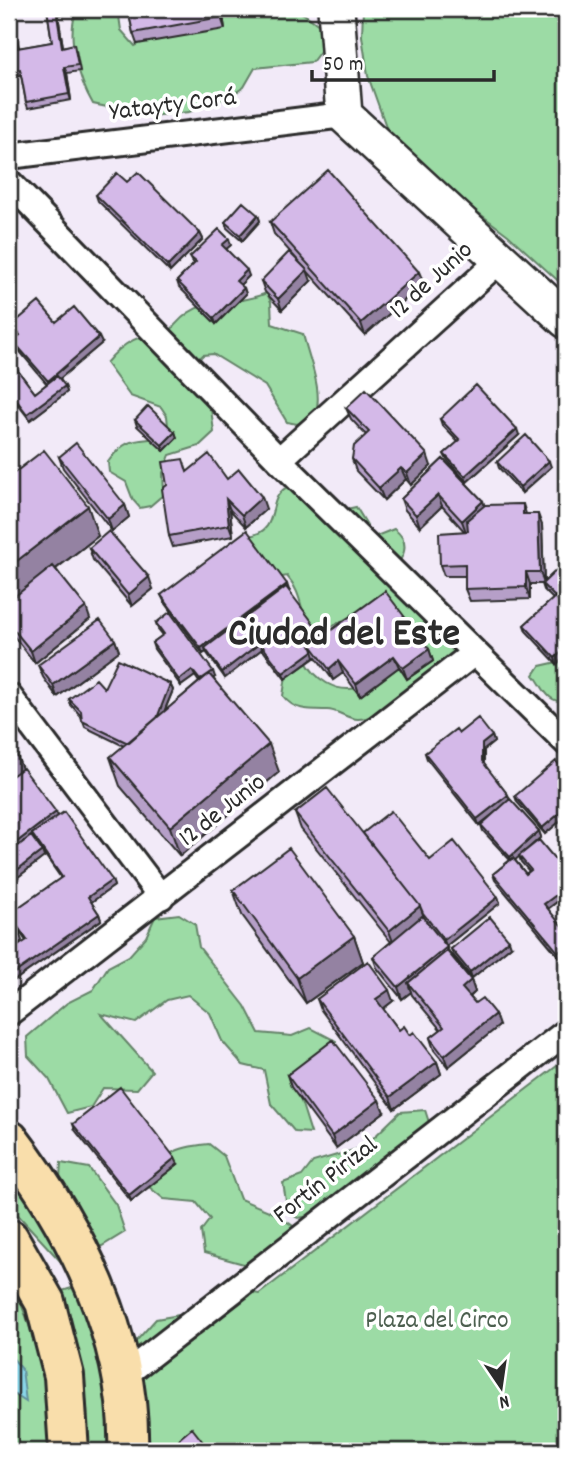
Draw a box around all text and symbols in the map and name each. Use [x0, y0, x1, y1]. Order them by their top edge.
scale bar [312, 38, 494, 82]
text: 50 m [323, 51, 363, 81]
street label: Yatayty Corá [108, 80, 238, 132]
street label: 12 de Junio [382, 233, 482, 329]
district label: Ciudad del Este [228, 608, 460, 665]
street label: 12 de Junio [172, 765, 274, 857]
street label: Fortín Pirizal [266, 1128, 386, 1234]
park label: Plaza del Circo [365, 1303, 509, 1340]
north arrow [466, 1352, 536, 1422]
text: N [496, 1386, 512, 1414]

